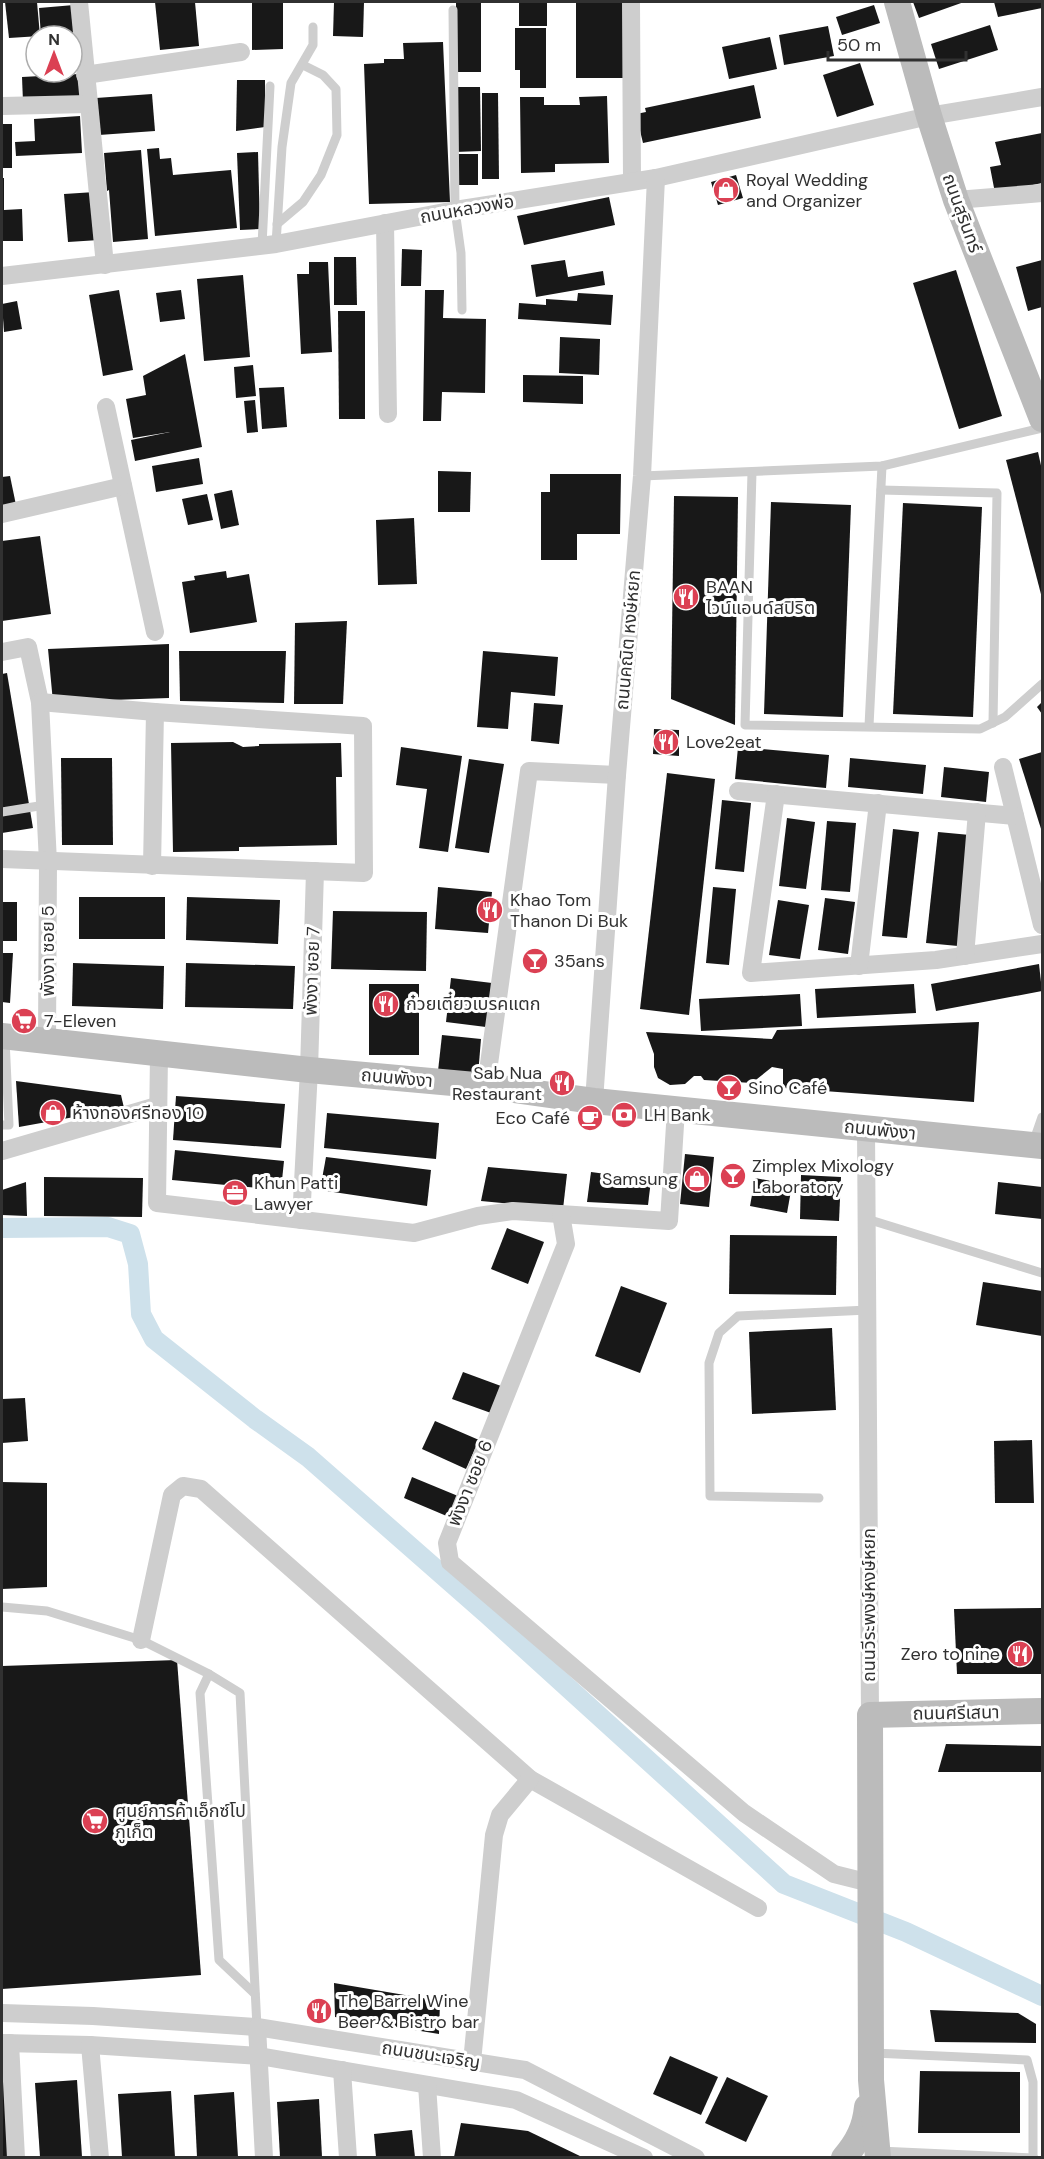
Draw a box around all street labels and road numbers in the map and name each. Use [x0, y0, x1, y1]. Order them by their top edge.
street label: ถนนสุรินทร์ [937, 170, 988, 257]
street label: ถนนหลวงพ่อ [418, 189, 516, 229]
street label: ถนนคณิต หงษ์หยก [610, 569, 646, 711]
street label: พังงา ซอย 5 [36, 906, 60, 996]
street label: พังงา ซอย 7 [298, 926, 326, 1016]
street label: ถนนพังงา [360, 1063, 434, 1093]
street label: ถนนพังงา [843, 1114, 917, 1146]
street label: พังงา ซอย 6 [442, 1436, 498, 1530]
street label: ถนนวีระพงษ์หงษ์หยก [857, 1528, 881, 1682]
street label: ถนนศรีเสนา [912, 1700, 1000, 1726]
street label: ถนนชนะเจริญ [380, 2035, 482, 2075]

